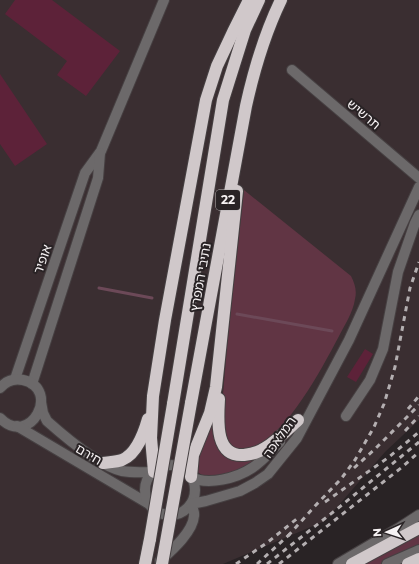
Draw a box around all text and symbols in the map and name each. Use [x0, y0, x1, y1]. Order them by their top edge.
street label: תרשיש [344, 95, 384, 133]
road number: 22 [216, 190, 240, 210]
street label: אופיר [30, 242, 54, 276]
street label: נתיבי המפרץ [186, 242, 214, 312]
street label: המלאכה [259, 413, 299, 461]
street label: חירם [73, 440, 105, 468]
north arrow [367, 512, 407, 552]
text: N [370, 528, 384, 537]

